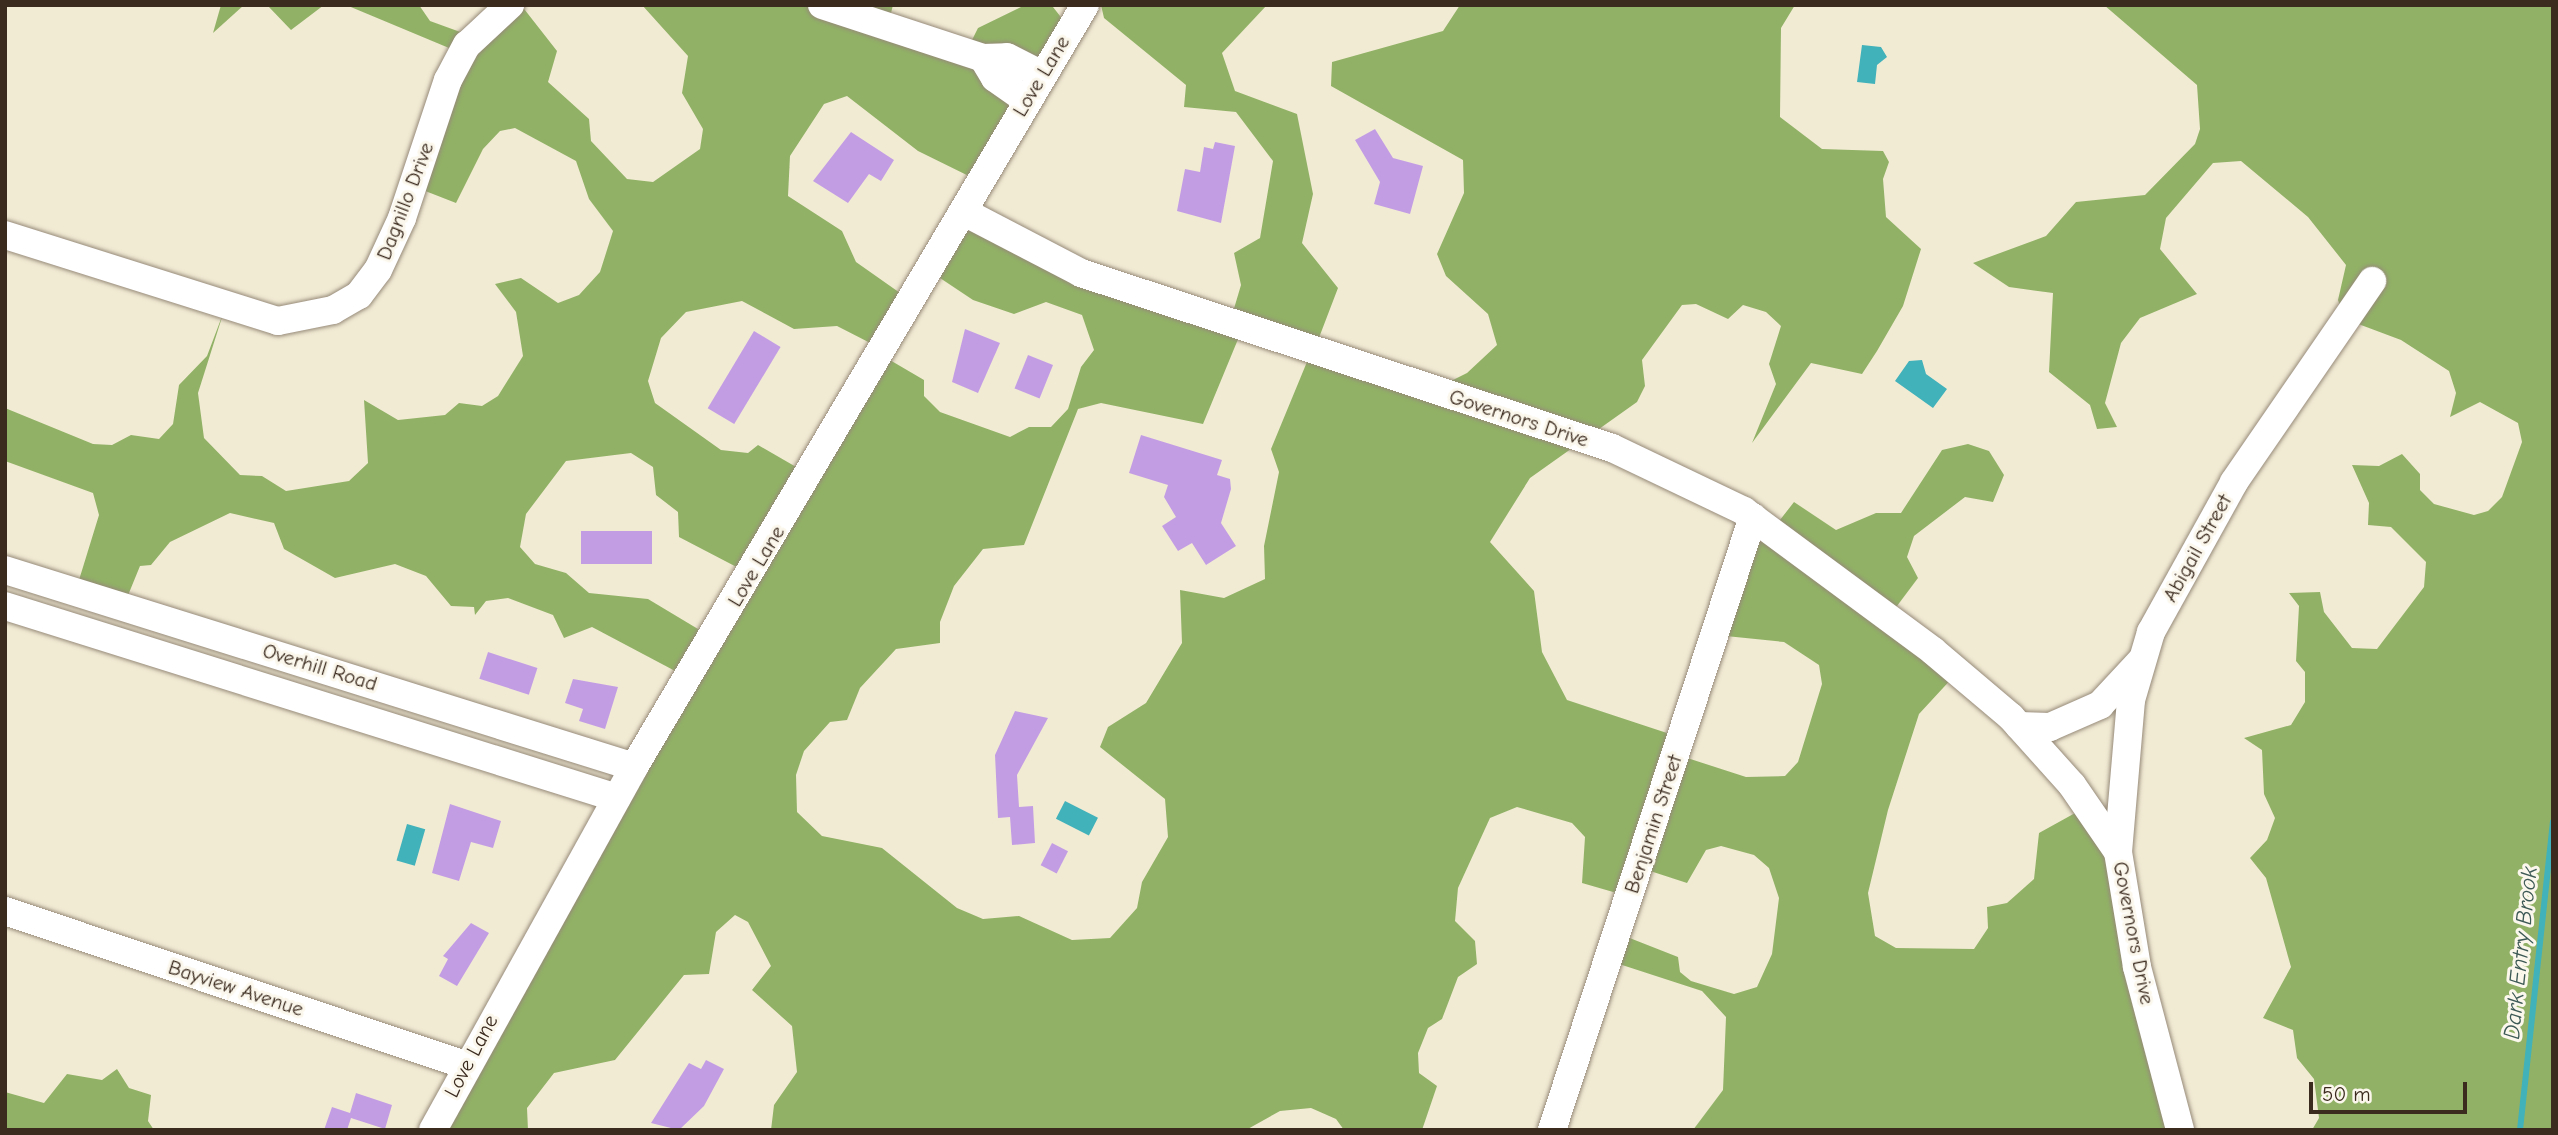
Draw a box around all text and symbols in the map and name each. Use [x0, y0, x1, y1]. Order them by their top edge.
street label: Love Lane [1007, 31, 1075, 121]
street label: Dagnillo Drive [371, 139, 439, 263]
street label: Governors Drive [1446, 384, 1592, 452]
street label: Abigail Street [2157, 490, 2237, 606]
street label: Love Lane [722, 521, 790, 611]
street label: Overhill Road [260, 638, 380, 696]
street label: Benjamin Street [1619, 751, 1687, 897]
street label: Governors Drive [2108, 859, 2160, 1007]
water label: Dark Entry Brook [2498, 865, 2544, 1041]
street label: Bayview Avenue [165, 954, 307, 1022]
street label: Love Lane [439, 1010, 503, 1102]
scale bar [2313, 1068, 2470, 1112]
text: 50 m [2322, 1082, 2371, 1106]

